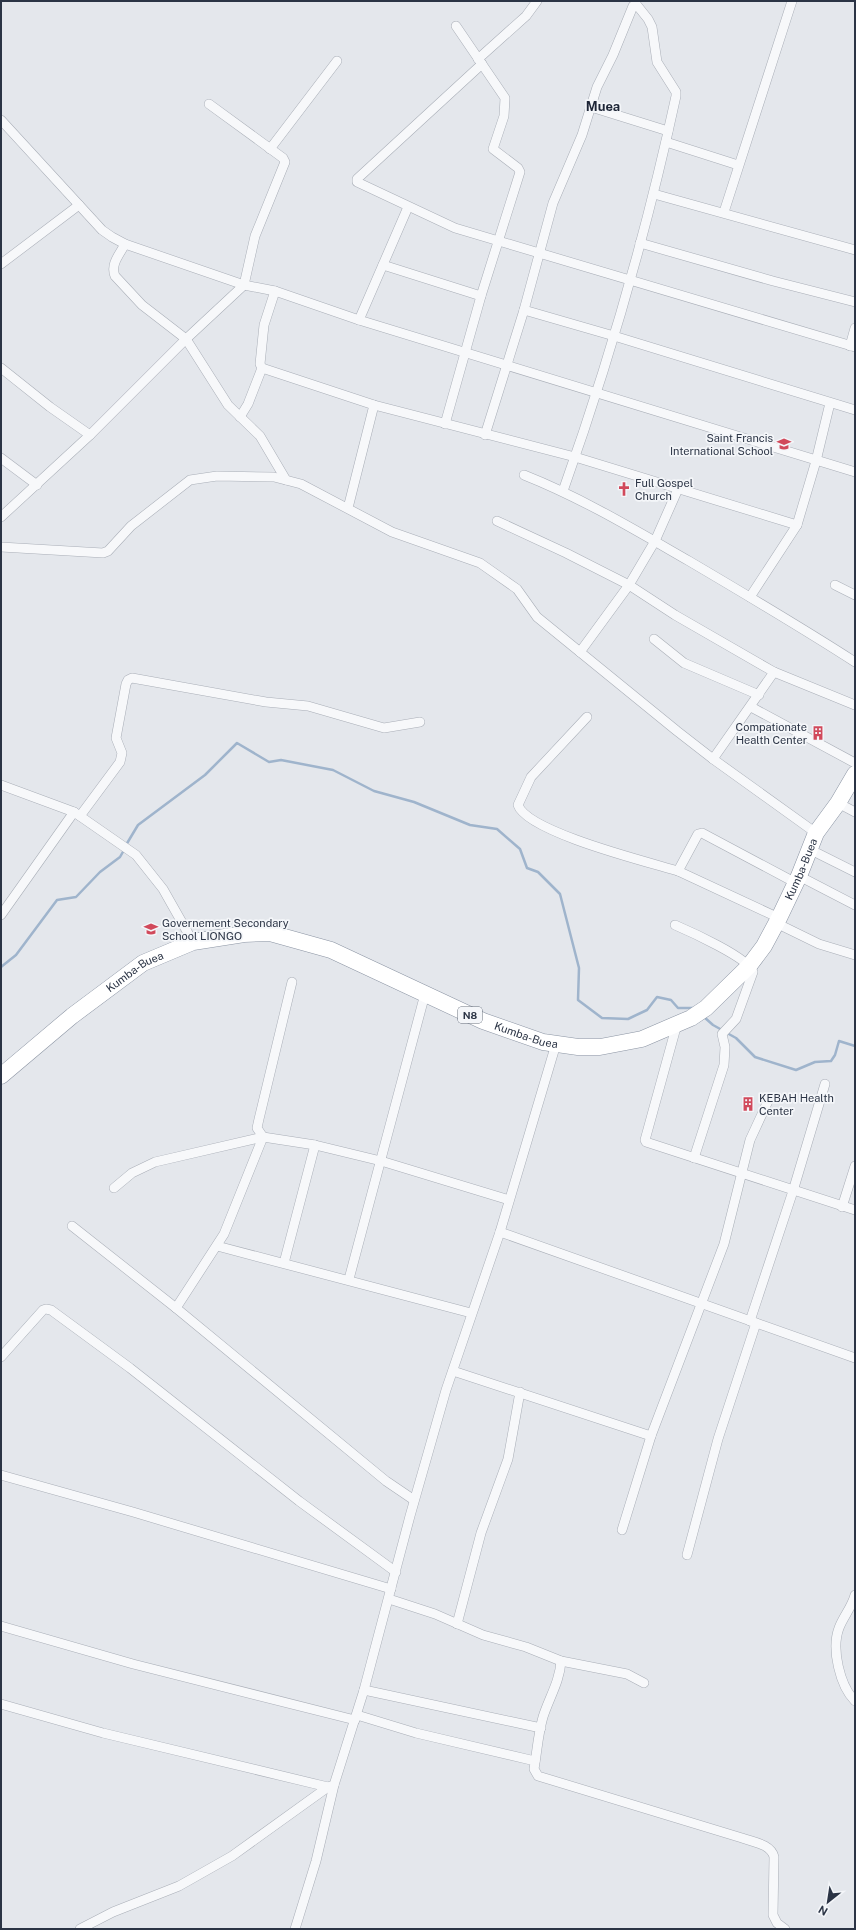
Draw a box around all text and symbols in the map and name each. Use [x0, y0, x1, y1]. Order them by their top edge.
district label: Muea [586, 99, 620, 114]
place label: Saint Francis International School [670, 432, 773, 457]
school or university icon: Saint Francis International School [776, 436, 792, 452]
place label: Full Gospel Church [635, 477, 693, 502]
church icon: Full Gospel Church [616, 481, 632, 497]
place label: Compationate Health Center [736, 721, 807, 746]
building icon: Compationate Health Center [810, 725, 826, 741]
street label: Kumba-Buea [782, 837, 819, 902]
place label: Governement Secondary School LIONGO [162, 917, 289, 942]
school or university icon: Governement Secondary School LIONGO [143, 921, 159, 937]
street label: Kumba-Buea [104, 949, 165, 994]
road number: N8 [458, 1007, 482, 1023]
street label: Kumba-Buea [493, 1019, 559, 1050]
place label: KEBAH Health Center [759, 1092, 834, 1117]
building icon: KEBAH Health Center [740, 1096, 756, 1112]
north arrow [808, 1882, 848, 1922]
text: N [816, 1903, 830, 1918]

